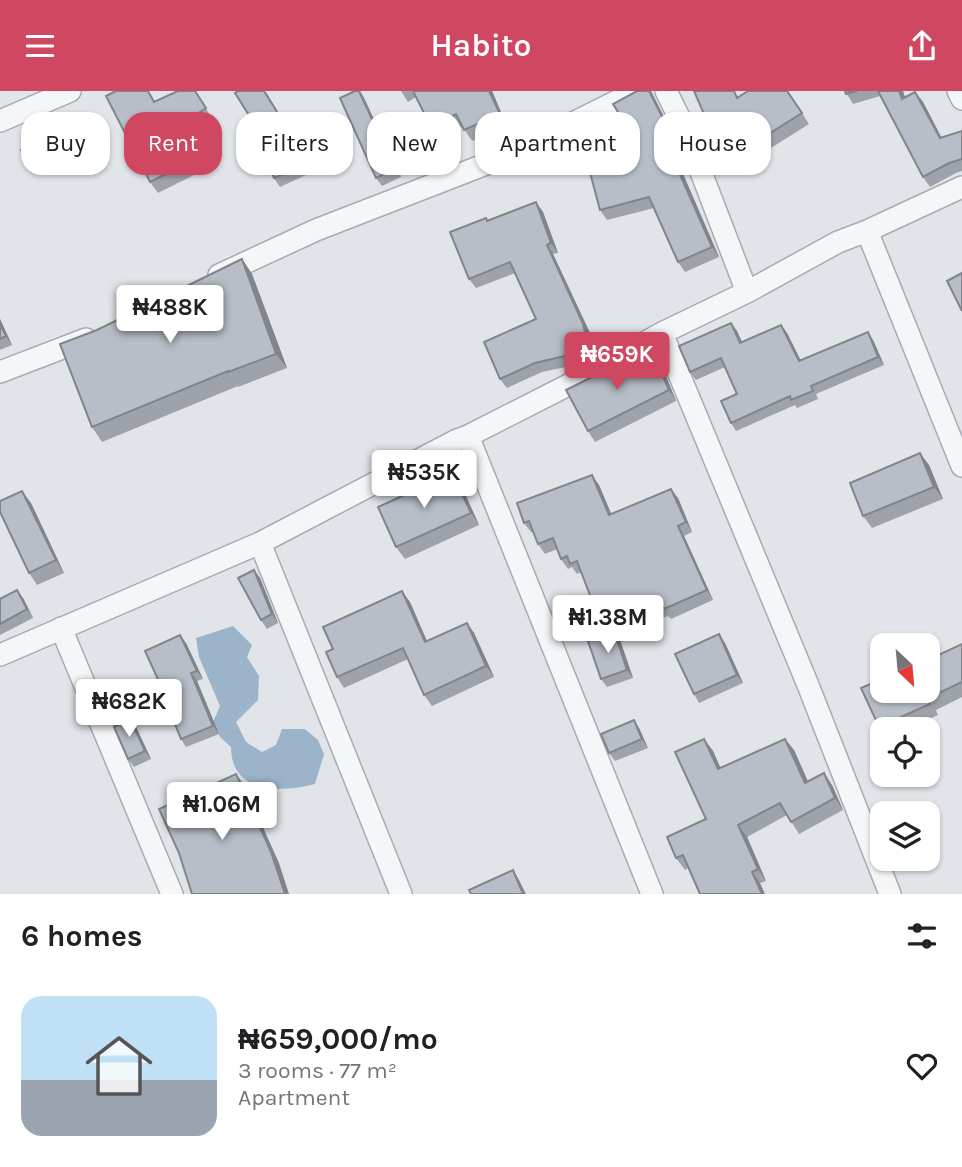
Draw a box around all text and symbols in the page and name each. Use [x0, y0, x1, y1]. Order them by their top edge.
icon: menu [21, 27, 59, 65]
text: Habito [431, 27, 531, 64]
icon: share [903, 27, 941, 65]
chip: Buy [21, 112, 110, 175]
chip: Rent [124, 112, 222, 175]
chip: Filters [236, 112, 353, 175]
chip: New [367, 112, 461, 175]
chip: Apartment [475, 112, 640, 175]
chip: House [654, 112, 771, 175]
pin: ₦488K [121, 285, 219, 345]
text: ₦488K [132, 294, 208, 321]
pin: ₦659K [568, 333, 666, 392]
text: ₦659K [580, 341, 654, 368]
pin: ₦535K [375, 451, 473, 510]
text: ₦535K [388, 459, 460, 486]
pin: ₦1.38M [551, 595, 665, 655]
text: ₦1.38M [568, 604, 648, 631]
north arrow [870, 633, 940, 703]
map controls [870, 633, 940, 871]
pin: ₦682K [80, 679, 178, 739]
text: ₦682K [92, 688, 166, 715]
button: locate [870, 717, 940, 787]
pin: ₦1.06M [165, 783, 279, 842]
text: ₦1.06M [183, 791, 261, 818]
button: layers [870, 801, 940, 871]
icon: filters [903, 917, 941, 955]
text: 6 homes [21, 918, 143, 954]
text: ₦659,000/mo [238, 1021, 438, 1057]
icon: home [77, 1024, 161, 1108]
icon: heart [903, 1047, 941, 1085]
text: 3 rooms · 77 m² [238, 1057, 397, 1084]
text: Apartment [238, 1084, 350, 1111]

